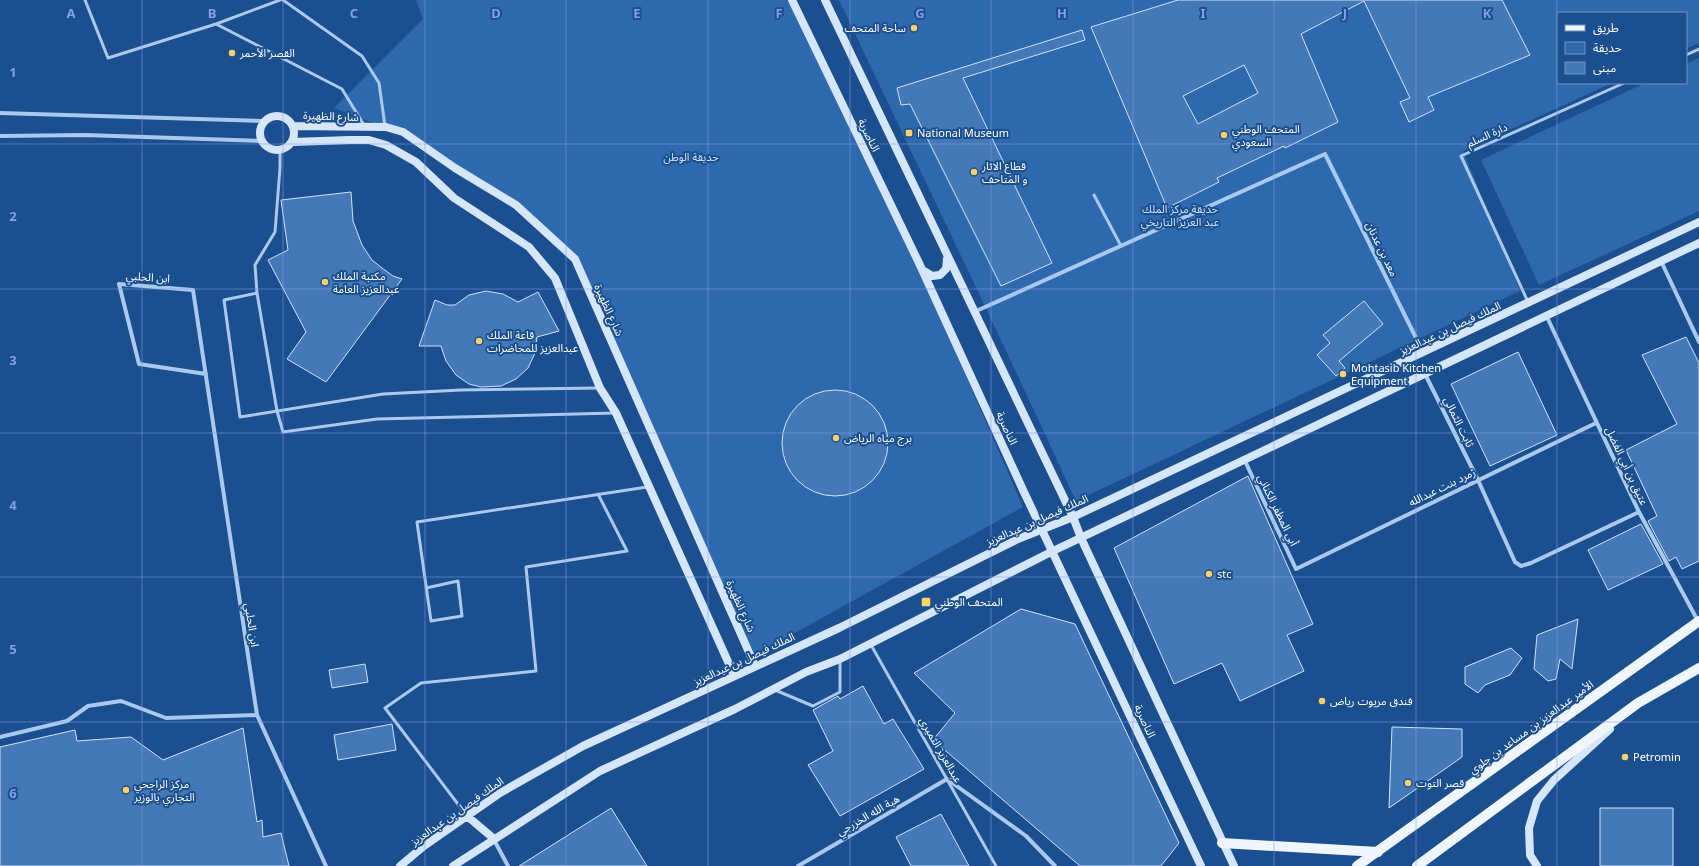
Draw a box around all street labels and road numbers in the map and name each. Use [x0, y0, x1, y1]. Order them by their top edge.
street label: شارع الظهيرة [303, 107, 359, 125]
street label: الناصرية [855, 116, 884, 154]
street label: دارة السلم [1464, 119, 1510, 152]
street label: معد بن عدنان [1363, 219, 1402, 279]
street label: ابن الحلبي [125, 267, 171, 288]
street label: شارع الظهيرة [590, 281, 628, 339]
street label: الملك فيصل بن عبدالعزيز [1396, 297, 1503, 358]
street label: ثابت الثمالي [1438, 394, 1478, 451]
street label: الناصرية [993, 409, 1022, 447]
street label: عتيق بن أبي الفضل [1600, 424, 1652, 509]
street label: زمرد بنت عبدالله [1406, 464, 1478, 509]
street label: أبي المظفر الكناني [1252, 471, 1302, 549]
street label: الملك فيصل بن عبدالعزيز [982, 490, 1090, 549]
street label: شارع الظهيرة [722, 577, 760, 635]
street label: ابن الحلبي [239, 602, 263, 648]
street label: الملك فيصل بن عبدالعزيز [690, 628, 797, 689]
street label: الأمير عبدالعزيز بن مساعد بن جلوي [1465, 676, 1598, 779]
street label: الناصرية [1131, 702, 1160, 740]
street label: عبدالعزيز الثميري [914, 714, 967, 787]
street label: الملك فيصل بن عبدالعزيز [406, 773, 506, 849]
street label: هبة الله الخزرجي [834, 790, 903, 841]

